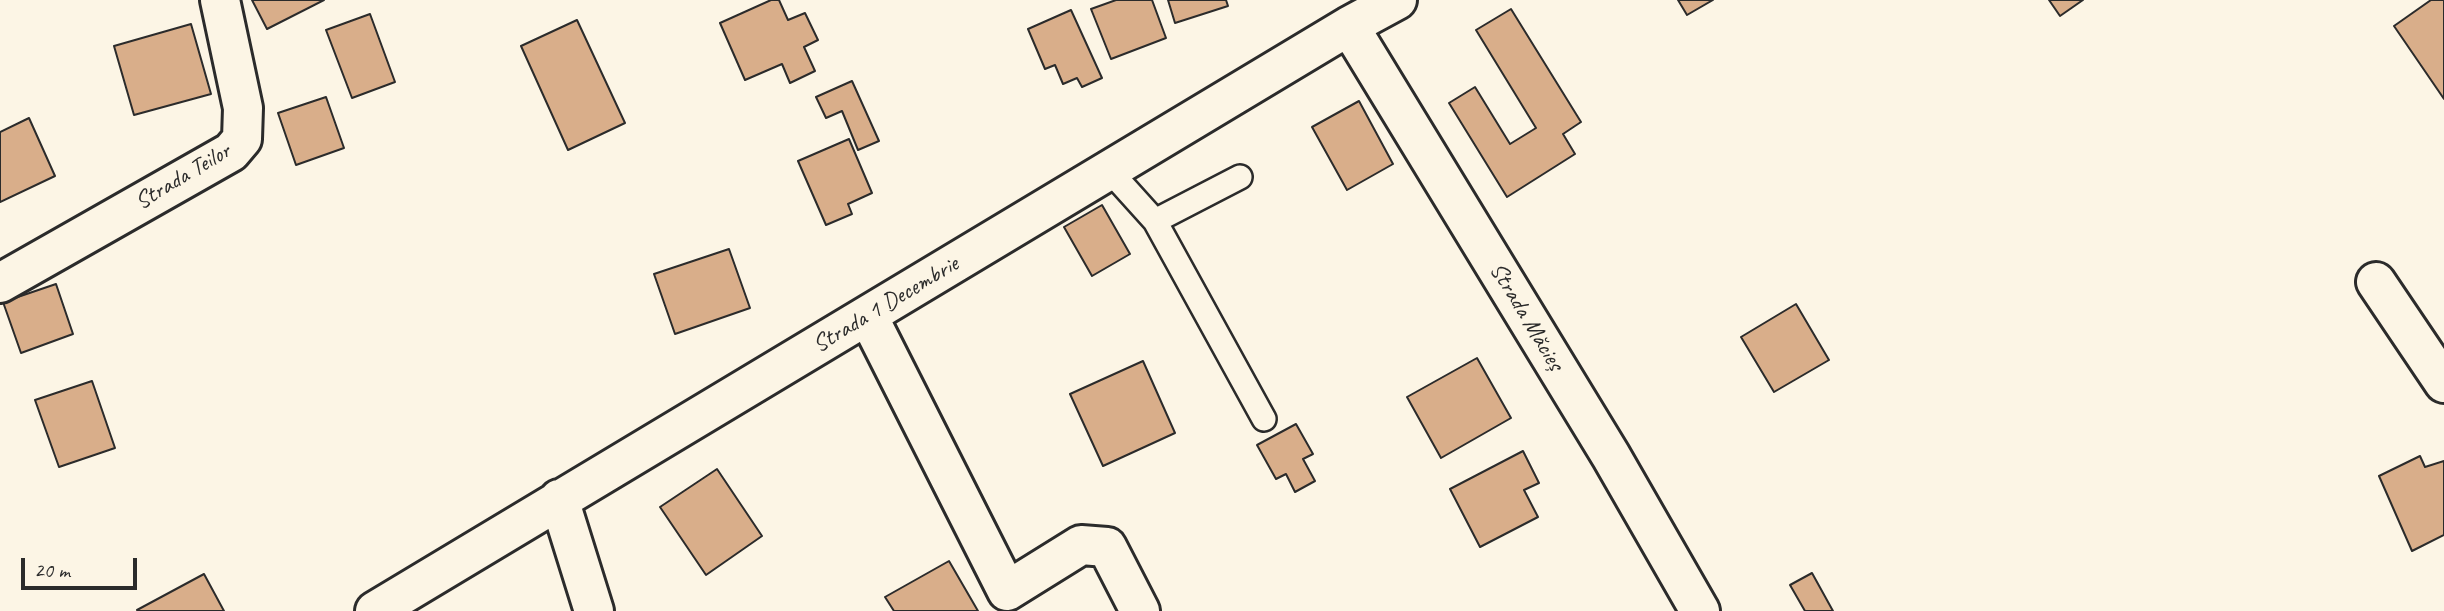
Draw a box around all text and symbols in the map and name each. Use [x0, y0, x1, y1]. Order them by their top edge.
street label: Strada Teilor [130, 137, 236, 217]
street label: Strada 1 Decembrie [808, 250, 964, 360]
street label: Strada Măcieș [1483, 258, 1569, 376]
scale bar [24, 544, 140, 588]
text: 20 m [34, 557, 70, 583]

